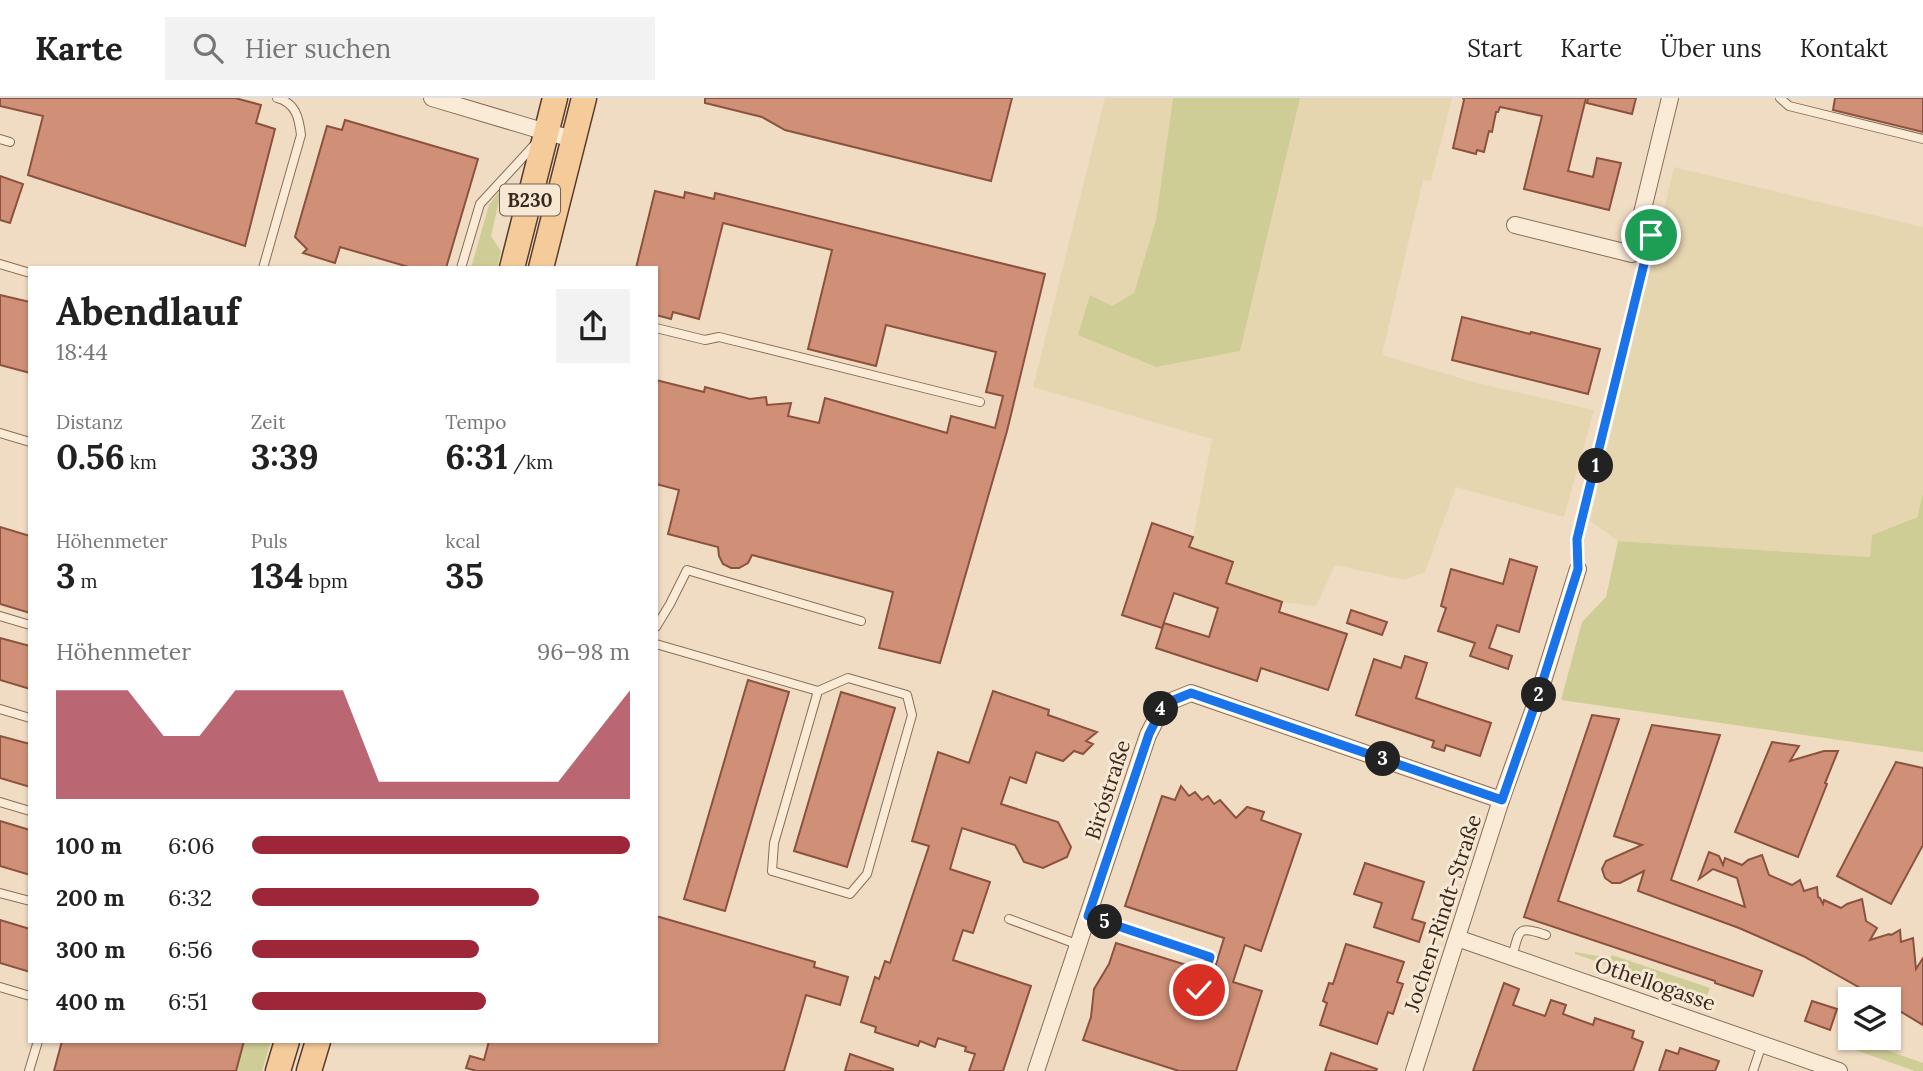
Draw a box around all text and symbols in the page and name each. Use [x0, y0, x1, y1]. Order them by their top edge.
search box [165, 17, 655, 80]
text: Karte [35, 27, 123, 69]
icon: search [189, 29, 227, 67]
text: Hier suchen [245, 32, 391, 65]
text: Start [1467, 33, 1522, 64]
text: Karte [1560, 33, 1622, 64]
text: Über uns [1660, 33, 1762, 64]
text: Kontakt [1800, 33, 1888, 64]
road number: B230 [500, 184, 560, 216]
pin [1621, 205, 1681, 265]
icon: arrive [1632, 216, 1670, 254]
text: Abendlauf [56, 287, 240, 335]
button: share [556, 289, 630, 363]
text: 18:44 [56, 337, 108, 366]
text: Distanz [56, 410, 123, 434]
text: Zeit [251, 410, 286, 434]
text: Tempo [445, 410, 506, 434]
text: 0.56 [56, 434, 125, 479]
text: 3:39 [251, 434, 319, 479]
text: 6:31 [445, 434, 508, 479]
pin: 1 [1578, 448, 1614, 484]
text: km [125, 450, 157, 474]
text: /km [508, 450, 553, 474]
text: 1 [1592, 453, 1599, 477]
text: Höhenmeter [56, 529, 168, 553]
text: Puls [251, 529, 287, 553]
text: kcal [445, 529, 480, 553]
text: 3 [56, 553, 76, 598]
text: 134 [251, 553, 304, 598]
text: 35 [445, 553, 484, 598]
text: m [76, 569, 98, 593]
text: bpm [304, 569, 348, 593]
text: Höhenmeter [56, 637, 191, 666]
text: 96–98 m [537, 637, 630, 666]
pin: 2 [1522, 678, 1556, 712]
text: 2 [1533, 682, 1544, 706]
pin: 4 [1144, 692, 1178, 726]
text: 4 [1155, 696, 1166, 720]
street label: Biróstraße [1079, 737, 1136, 843]
pin: 3 [1366, 742, 1400, 776]
text: 3 [1377, 746, 1388, 770]
street label: Jochen-Rindt-Straße [1398, 811, 1487, 1016]
text: 100 m [56, 831, 122, 860]
text: 6:06 [168, 831, 215, 860]
text: 200 m [56, 883, 125, 912]
text: 6:32 [168, 883, 212, 912]
pin: 5 [1088, 904, 1122, 940]
text: 5 [1099, 909, 1110, 933]
text: 300 m [56, 935, 125, 964]
text: 6:56 [168, 935, 213, 964]
street label: Othellogasse [1591, 950, 1719, 1017]
pin [1169, 960, 1229, 1020]
icon: check [1180, 971, 1218, 1009]
text: 400 m [56, 987, 125, 1016]
text: 6:51 [168, 987, 208, 1016]
map controls [1838, 987, 1901, 1050]
button: layers [1838, 987, 1901, 1050]

